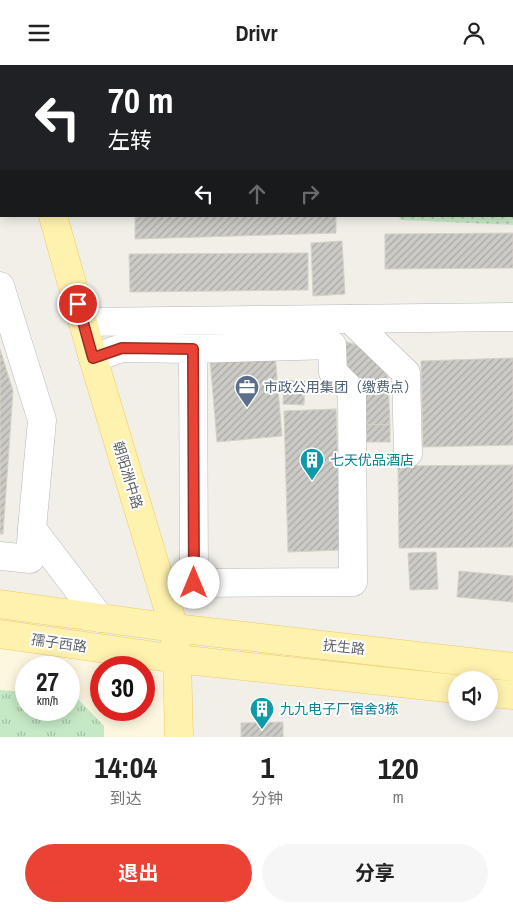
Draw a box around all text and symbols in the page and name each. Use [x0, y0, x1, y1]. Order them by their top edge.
text: Drivr [235, 18, 278, 48]
icon: menu [25, 19, 53, 47]
icon: person [460, 19, 488, 47]
text: 70 m [108, 77, 173, 124]
icon: left [25, 85, 90, 150]
text: 左转 [108, 125, 152, 155]
icon: left [190, 180, 218, 208]
icon: ahead [243, 180, 271, 208]
icon: right [296, 180, 324, 208]
pin [57, 283, 99, 325]
icon: arrive [64, 290, 92, 318]
office icon: 市政公用集团（缴费点） [234, 374, 260, 408]
place label: 市政公用集团（缴费点） [264, 378, 418, 396]
street label: 朝阳洲中路 [109, 439, 147, 511]
building icon: 七天优品酒店 [299, 447, 325, 481]
place label: 七天优品酒店 [330, 451, 414, 469]
position arrow [167, 556, 219, 608]
street label: 孺子西路 [30, 630, 88, 656]
street label: 抚生路 [322, 636, 366, 658]
speed limit sign: 30 [90, 656, 155, 721]
text: 27 [36, 665, 59, 699]
map controls [448, 671, 498, 721]
button: sound [448, 671, 498, 721]
text: km/h [37, 693, 58, 709]
building icon: 九九电子厂宿舍3栋 [249, 696, 275, 730]
place label: 九九电子厂宿舍3栋 [280, 700, 398, 718]
text: 14:04 [94, 747, 157, 787]
text: 1 [261, 747, 274, 787]
text: 120 [378, 748, 419, 788]
text: m [393, 786, 404, 808]
text: 到达 [110, 787, 142, 809]
text: 分钟 [251, 787, 283, 809]
button: 退出 [25, 844, 252, 902]
button: 分享 [262, 844, 488, 902]

